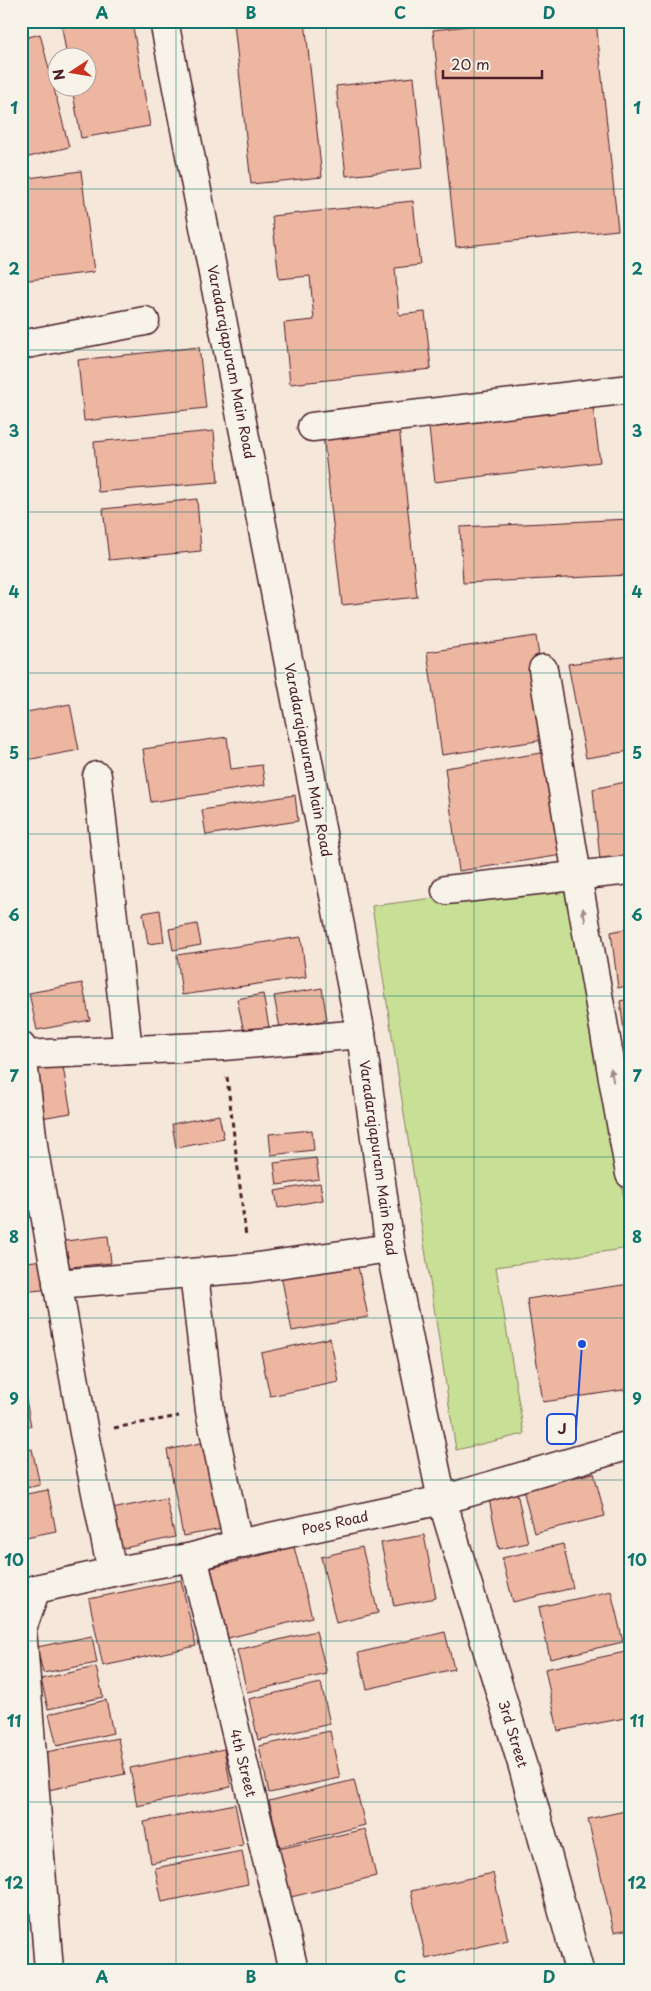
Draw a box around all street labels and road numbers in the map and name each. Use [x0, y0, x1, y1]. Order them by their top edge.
street label: Varadarajapuram Main Road [202, 263, 261, 461]
street label: Varadarajapuram Main Road [279, 661, 338, 859]
street label: Varadarajapuram Main Road [354, 1059, 403, 1257]
street label: Poes Road [300, 1505, 370, 1540]
street label: 3rd Street [493, 1697, 534, 1770]
street label: 4th Street [225, 1727, 262, 1799]

